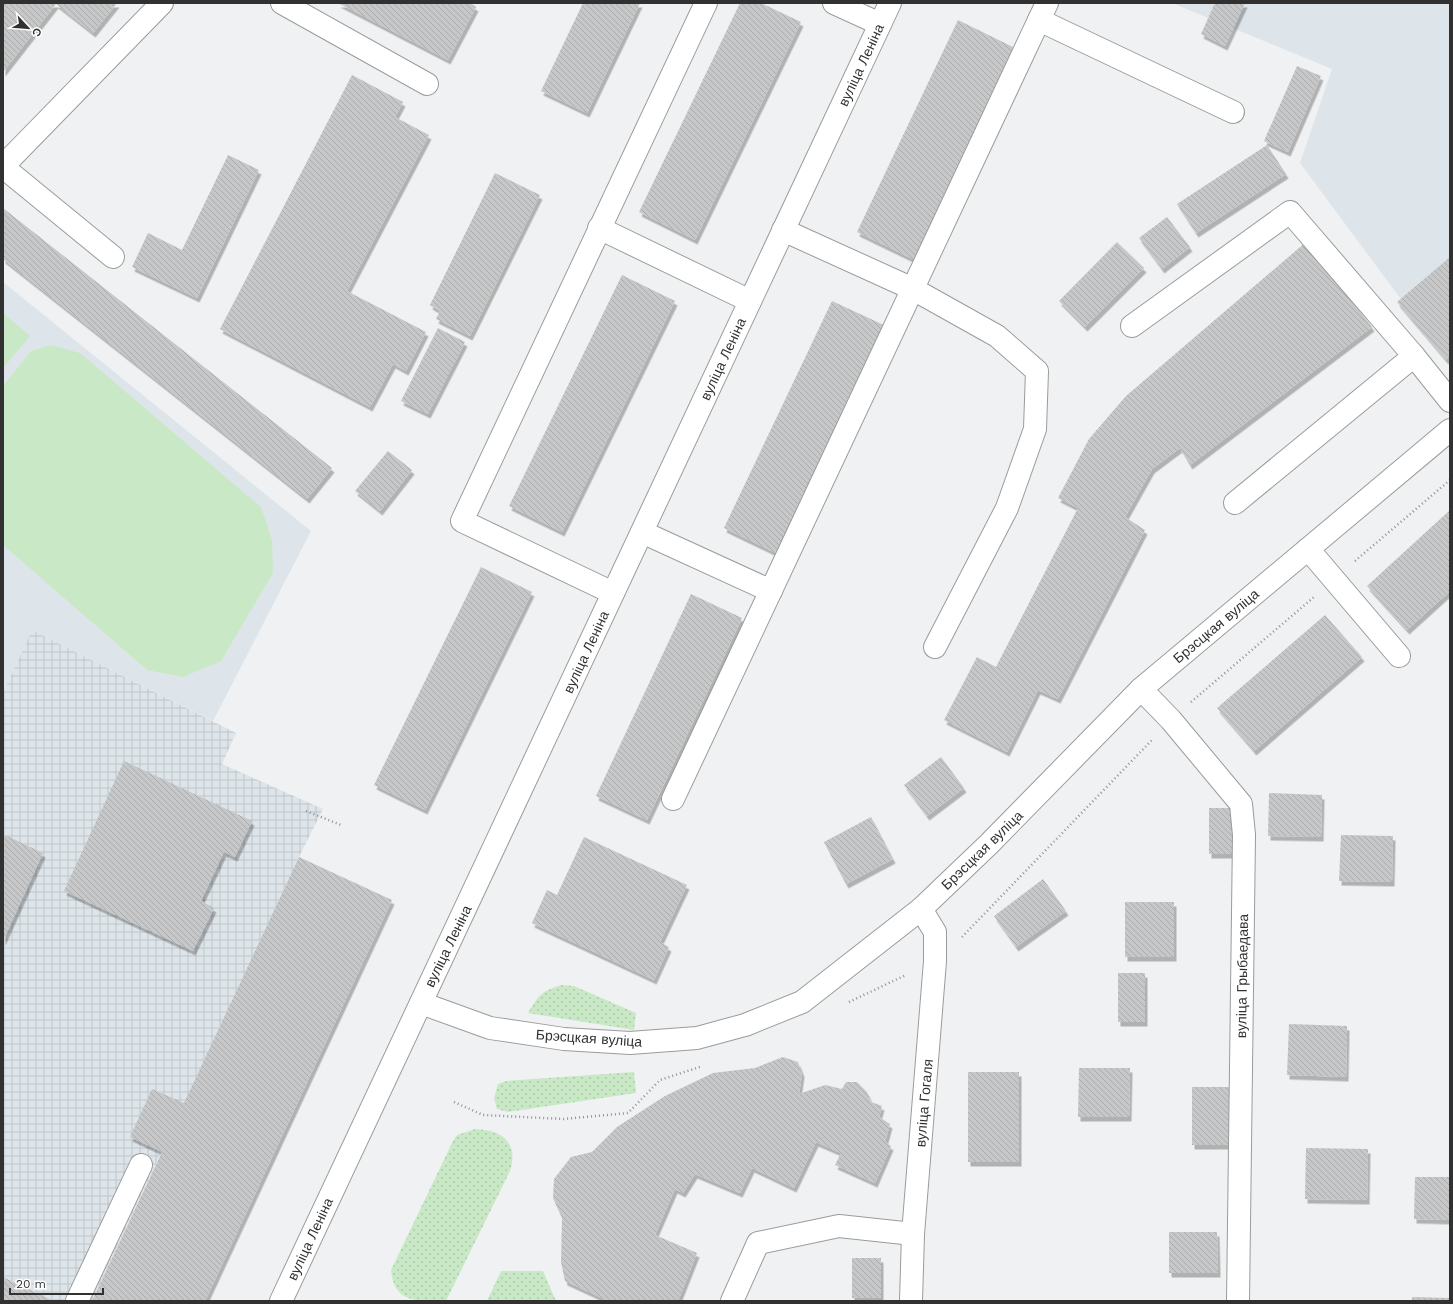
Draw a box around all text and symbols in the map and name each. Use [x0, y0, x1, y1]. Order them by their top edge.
north arrow [8, 8, 48, 48]
street label: вуліца Леніна [835, 21, 887, 109]
text: С [29, 26, 44, 39]
street label: вуліца Леніна [697, 315, 749, 403]
street label: Брэсцкая вуліца [1170, 585, 1262, 666]
street label: вуліца Леніна [560, 608, 612, 696]
street label: Брэсцкая вуліца [938, 807, 1026, 893]
street label: вуліца Леніна [421, 902, 475, 990]
street label: вуліца Грыбаедава [1233, 914, 1251, 1038]
street label: Брэсцкая вуліца [535, 1026, 643, 1050]
street label: вуліца Гогаля [912, 1058, 936, 1148]
street label: вуліца Леніна [284, 1195, 336, 1283]
scale bar [10, 1270, 103, 1296]
text: 20 m [16, 1277, 46, 1291]

